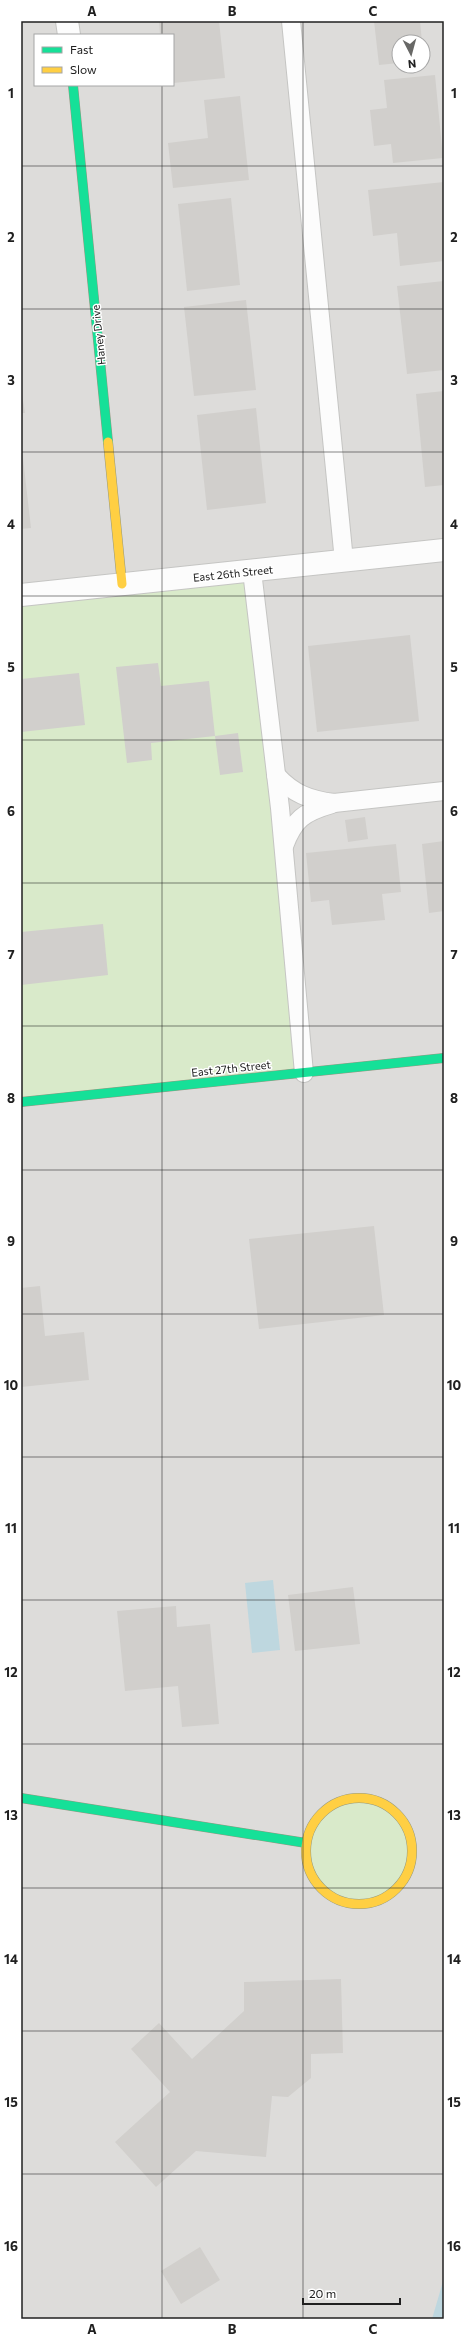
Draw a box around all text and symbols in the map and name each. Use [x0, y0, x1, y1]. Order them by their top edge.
text: A [87, 3, 97, 19]
text: B [228, 3, 237, 19]
text: C [369, 3, 378, 19]
legend [34, 34, 174, 86]
north arrow [391, 34, 431, 74]
text: Fast [70, 42, 93, 56]
text: N [407, 58, 417, 71]
text: Slow [70, 62, 97, 76]
text: 1 [8, 85, 14, 101]
text: 1 [451, 85, 457, 101]
text: 2 [7, 229, 15, 245]
text: 2 [450, 229, 458, 245]
street label: Haney Drive [88, 304, 108, 366]
text: 3 [7, 372, 15, 388]
text: 3 [450, 372, 458, 388]
text: 4 [7, 516, 15, 532]
text: 4 [450, 516, 458, 532]
street label: East 26th Street [192, 562, 274, 584]
text: 5 [7, 659, 15, 675]
text: 5 [450, 659, 458, 675]
text: 6 [7, 803, 15, 819]
text: 6 [450, 803, 458, 819]
text: 7 [7, 946, 15, 962]
text: 7 [450, 946, 458, 962]
street label: East 27th Street [191, 1057, 272, 1079]
text: 8 [7, 1090, 15, 1106]
text: 8 [450, 1090, 458, 1106]
text: 9 [7, 1233, 15, 1249]
text: 9 [450, 1233, 458, 1249]
text: 10 [4, 1377, 19, 1393]
text: 10 [447, 1377, 462, 1393]
text: 11 [5, 1520, 17, 1536]
text: 11 [448, 1520, 460, 1536]
text: 12 [4, 1664, 18, 1680]
text: 12 [447, 1664, 461, 1680]
text: 13 [4, 1807, 18, 1823]
text: 13 [447, 1807, 461, 1823]
text: 14 [4, 1951, 18, 1967]
text: 14 [447, 1951, 461, 1967]
text: 15 [4, 2094, 18, 2110]
text: 15 [447, 2094, 461, 2110]
text: 16 [4, 2238, 18, 2254]
text: 16 [447, 2238, 461, 2254]
scale bar [303, 2280, 400, 2306]
text: 20 m [309, 2286, 336, 2300]
text: A [87, 2321, 97, 2337]
text: B [228, 2321, 237, 2337]
text: C [369, 2321, 378, 2337]

